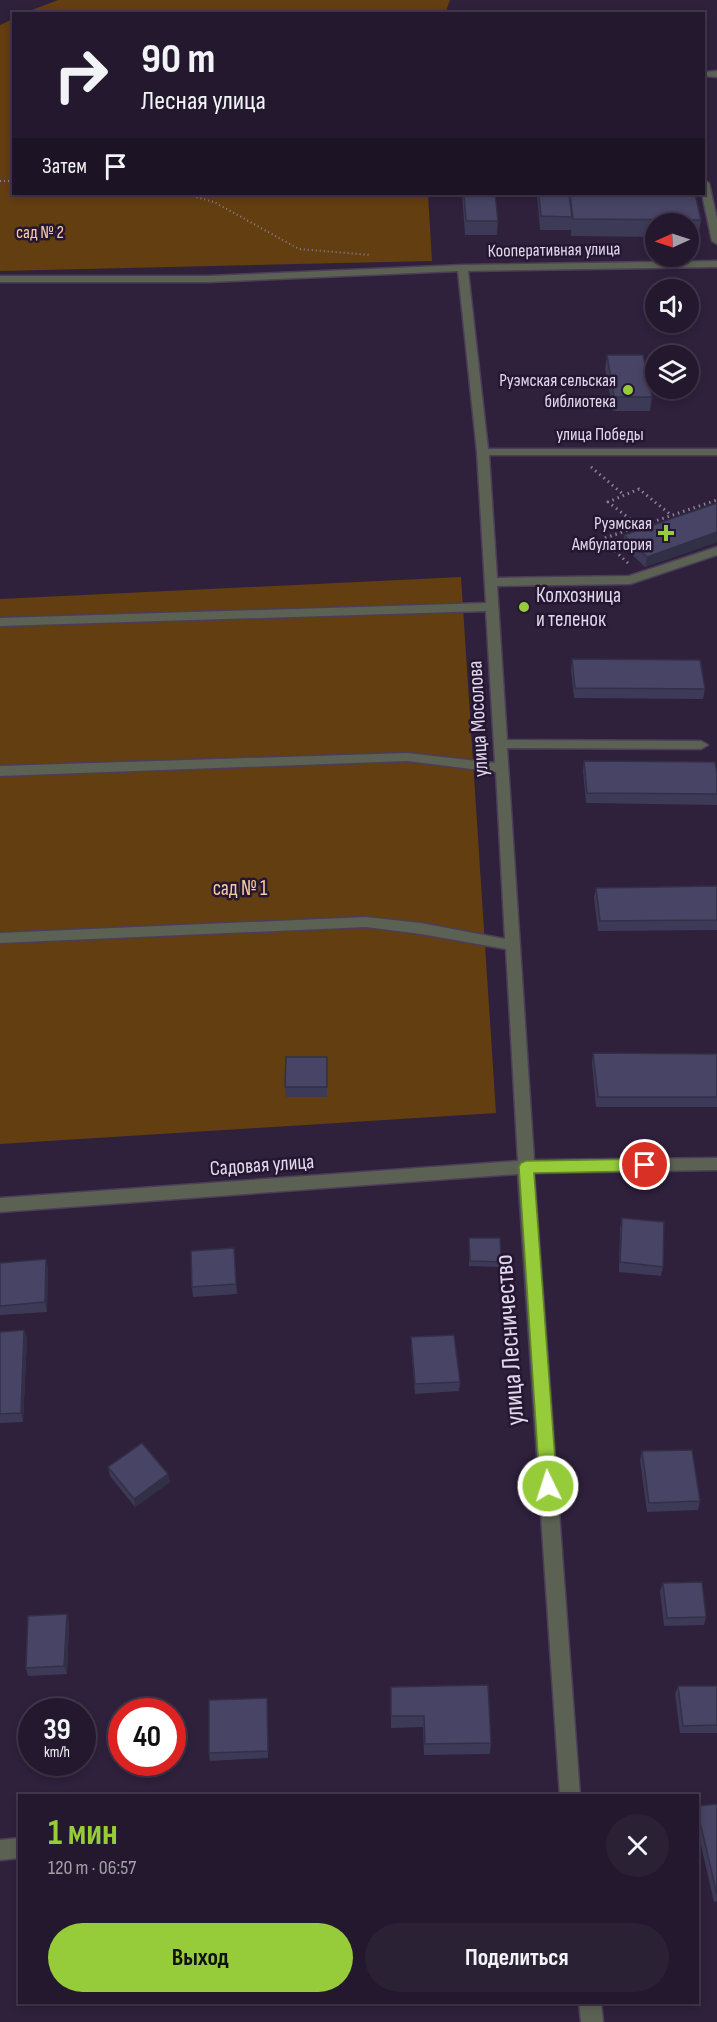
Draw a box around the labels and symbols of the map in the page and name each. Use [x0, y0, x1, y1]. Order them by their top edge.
north arrow [645, 213, 699, 267]
park label: сад № 2 [16, 222, 64, 243]
street label: Кооперативная улица [488, 238, 621, 262]
place label: Руэмская сельская библиотека [499, 370, 616, 412]
marker: Руэмская сельская библиотека [621, 383, 635, 397]
street label: улица Победы [556, 424, 644, 445]
place label: Руэмская Амбулатория [571, 513, 652, 555]
marker: Руэмская Амбулатория [657, 524, 675, 542]
place label: Колхозница и теленок [536, 583, 621, 632]
marker: Колхозница и теленок [517, 600, 531, 614]
street label: улица Мосолова [462, 660, 494, 778]
park label: сад № 1 [213, 876, 268, 901]
pin [619, 1139, 670, 1190]
street label: Садовая улица [209, 1149, 315, 1181]
street label: улица Лесничество [489, 1253, 531, 1427]
position arrow [516, 1454, 580, 1518]
speed limit sign: 40 [108, 1698, 186, 1776]

